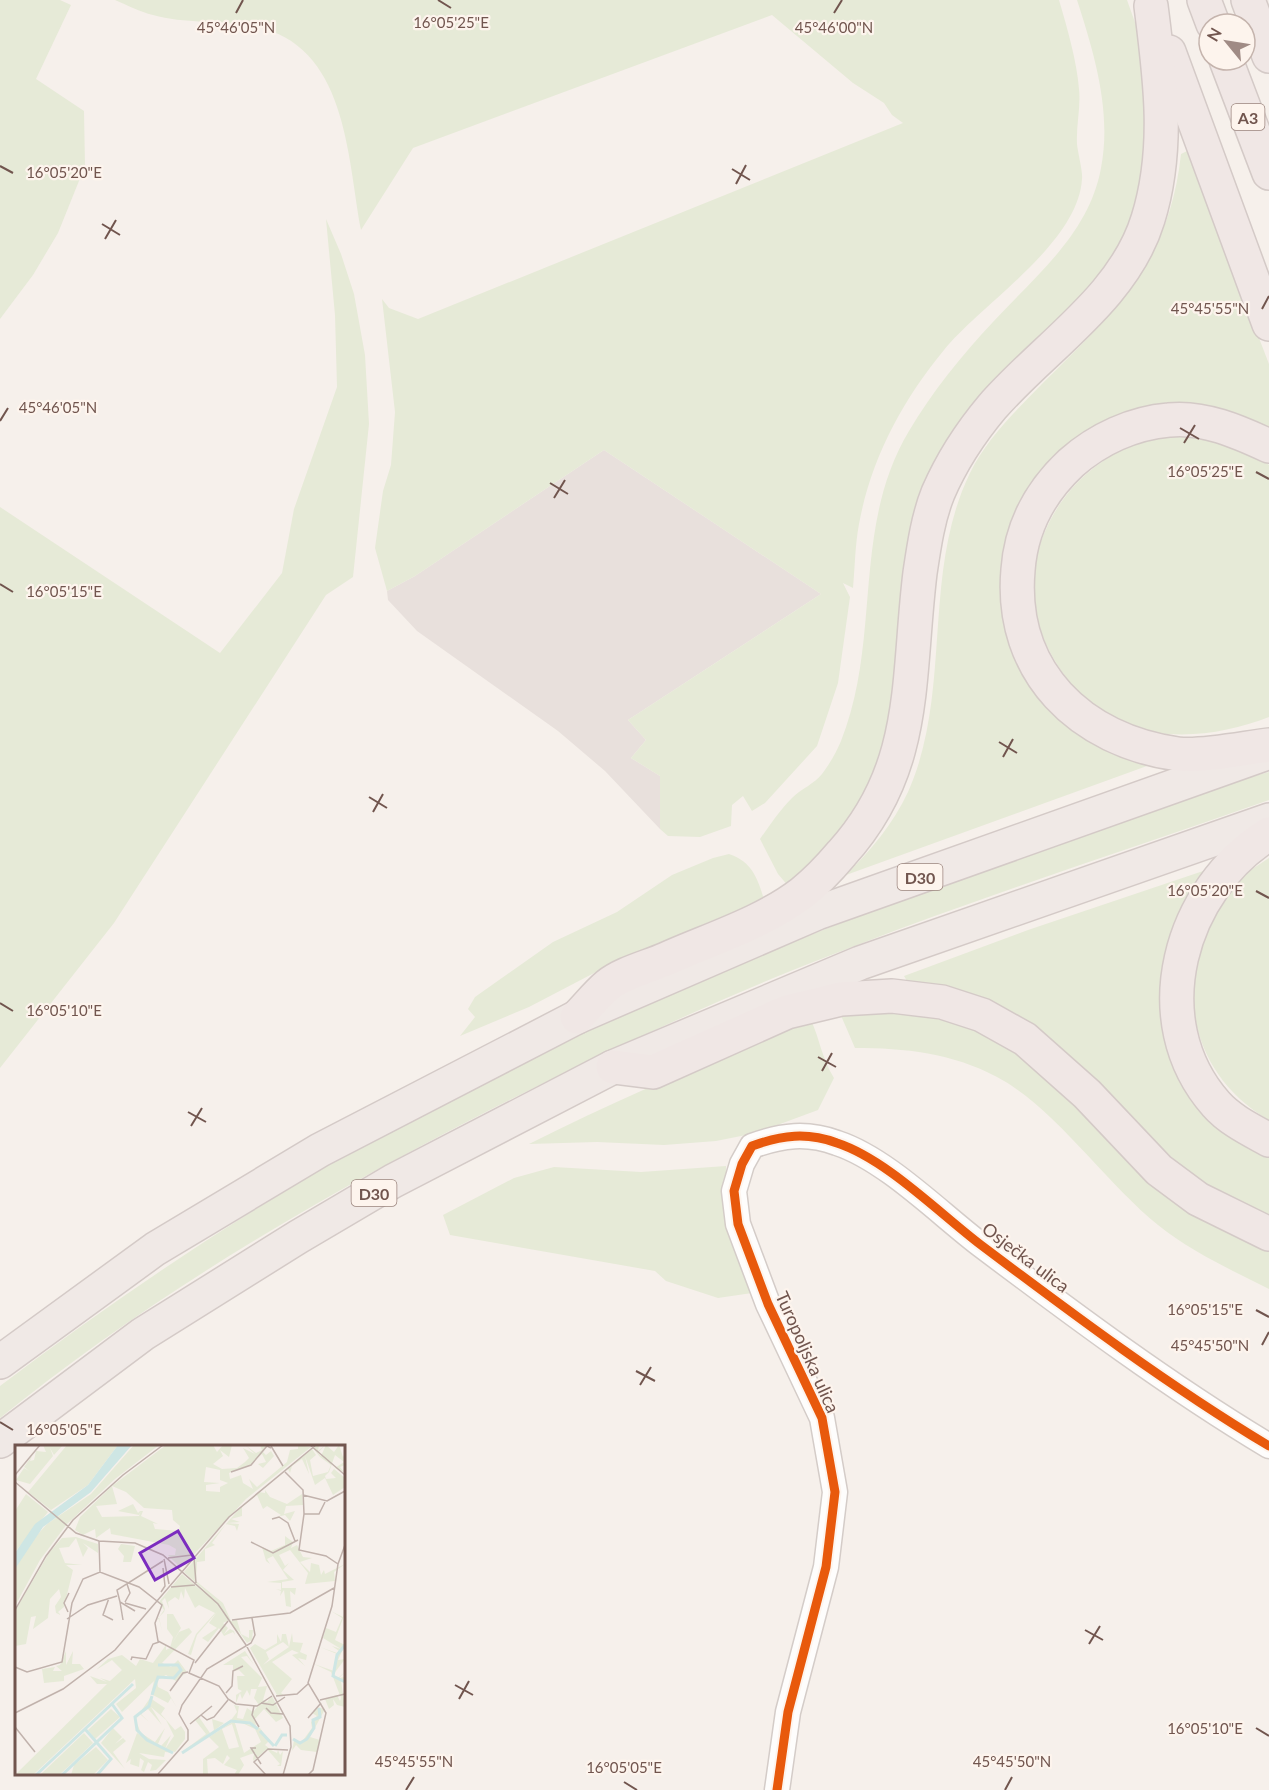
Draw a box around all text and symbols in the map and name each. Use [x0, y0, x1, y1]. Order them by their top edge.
north arrow [1197, 12, 1257, 72]
text: 16°05'25"E [413, 13, 489, 31]
text: 45°46'05"N [197, 18, 275, 36]
text: 45°46'00"N [795, 18, 873, 36]
text: N [1202, 24, 1225, 44]
road number: A3 [1232, 104, 1264, 130]
text: 16°05'20"E [26, 163, 102, 181]
text: 45°45'55"N [1171, 299, 1249, 317]
text: 45°46'05"N [19, 398, 97, 416]
text: 16°05'25"E [1167, 462, 1243, 480]
text: 16°05'15"E [26, 582, 102, 600]
road number: D30 [898, 864, 942, 890]
text: 16°05'20"E [1167, 881, 1243, 899]
text: 16°05'10"E [26, 1001, 102, 1019]
road number: D30 [352, 1180, 397, 1206]
street label: Osječka ulica [978, 1217, 1074, 1297]
street label: Turopoljska ulica [771, 1288, 845, 1416]
text: 16°05'15"E [1167, 1300, 1243, 1318]
text: 45°45'50"N [1171, 1336, 1249, 1354]
text: 16°05'05"E [26, 1420, 102, 1438]
inset map [15, 1445, 345, 1775]
text: 16°05'10"E [1167, 1719, 1243, 1737]
text: 45°45'55"N [375, 1752, 453, 1770]
text: 45°45'50"N [973, 1752, 1051, 1770]
text: 16°05'05"E [586, 1758, 662, 1776]

